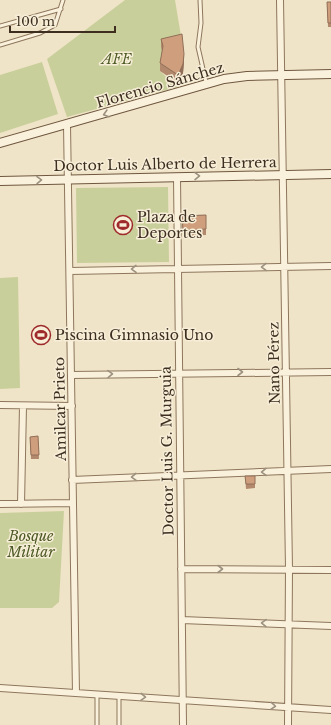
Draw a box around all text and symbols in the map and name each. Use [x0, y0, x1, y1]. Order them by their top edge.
scale bar [10, 8, 115, 34]
text: 100 m [16, 14, 55, 29]
park label: AFE [100, 50, 132, 68]
street label: Florencio Sánchez [94, 58, 226, 112]
one-way arrow [102, 109, 109, 118]
street label: Doctor Luis Alberto de Herrera [53, 153, 277, 175]
one-way arrow [194, 172, 200, 181]
one-way arrow [36, 175, 42, 184]
place label: Plaza de Deportes [137, 208, 202, 242]
sports icon: Plaza de Deportes [112, 214, 134, 236]
one-way arrow [261, 263, 267, 271]
one-way arrow [131, 265, 137, 273]
street label: Nano Pérez [264, 322, 284, 404]
sports icon: Piscina Gimnasio Uno [30, 324, 52, 346]
place label: Piscina Gimnasio Uno [55, 326, 213, 344]
street label: Amilcar Prieto [50, 357, 70, 462]
street label: Doctor Luis G. Murguia [157, 366, 177, 536]
one-way arrow [237, 368, 243, 377]
one-way arrow [107, 370, 113, 378]
one-way arrow [261, 468, 267, 476]
one-way arrow [131, 473, 137, 481]
park label: Bosque Militar [6, 527, 55, 561]
one-way arrow [217, 565, 223, 573]
one-way arrow [261, 618, 267, 627]
one-way arrow [140, 693, 146, 701]
one-way arrow [270, 701, 276, 710]

